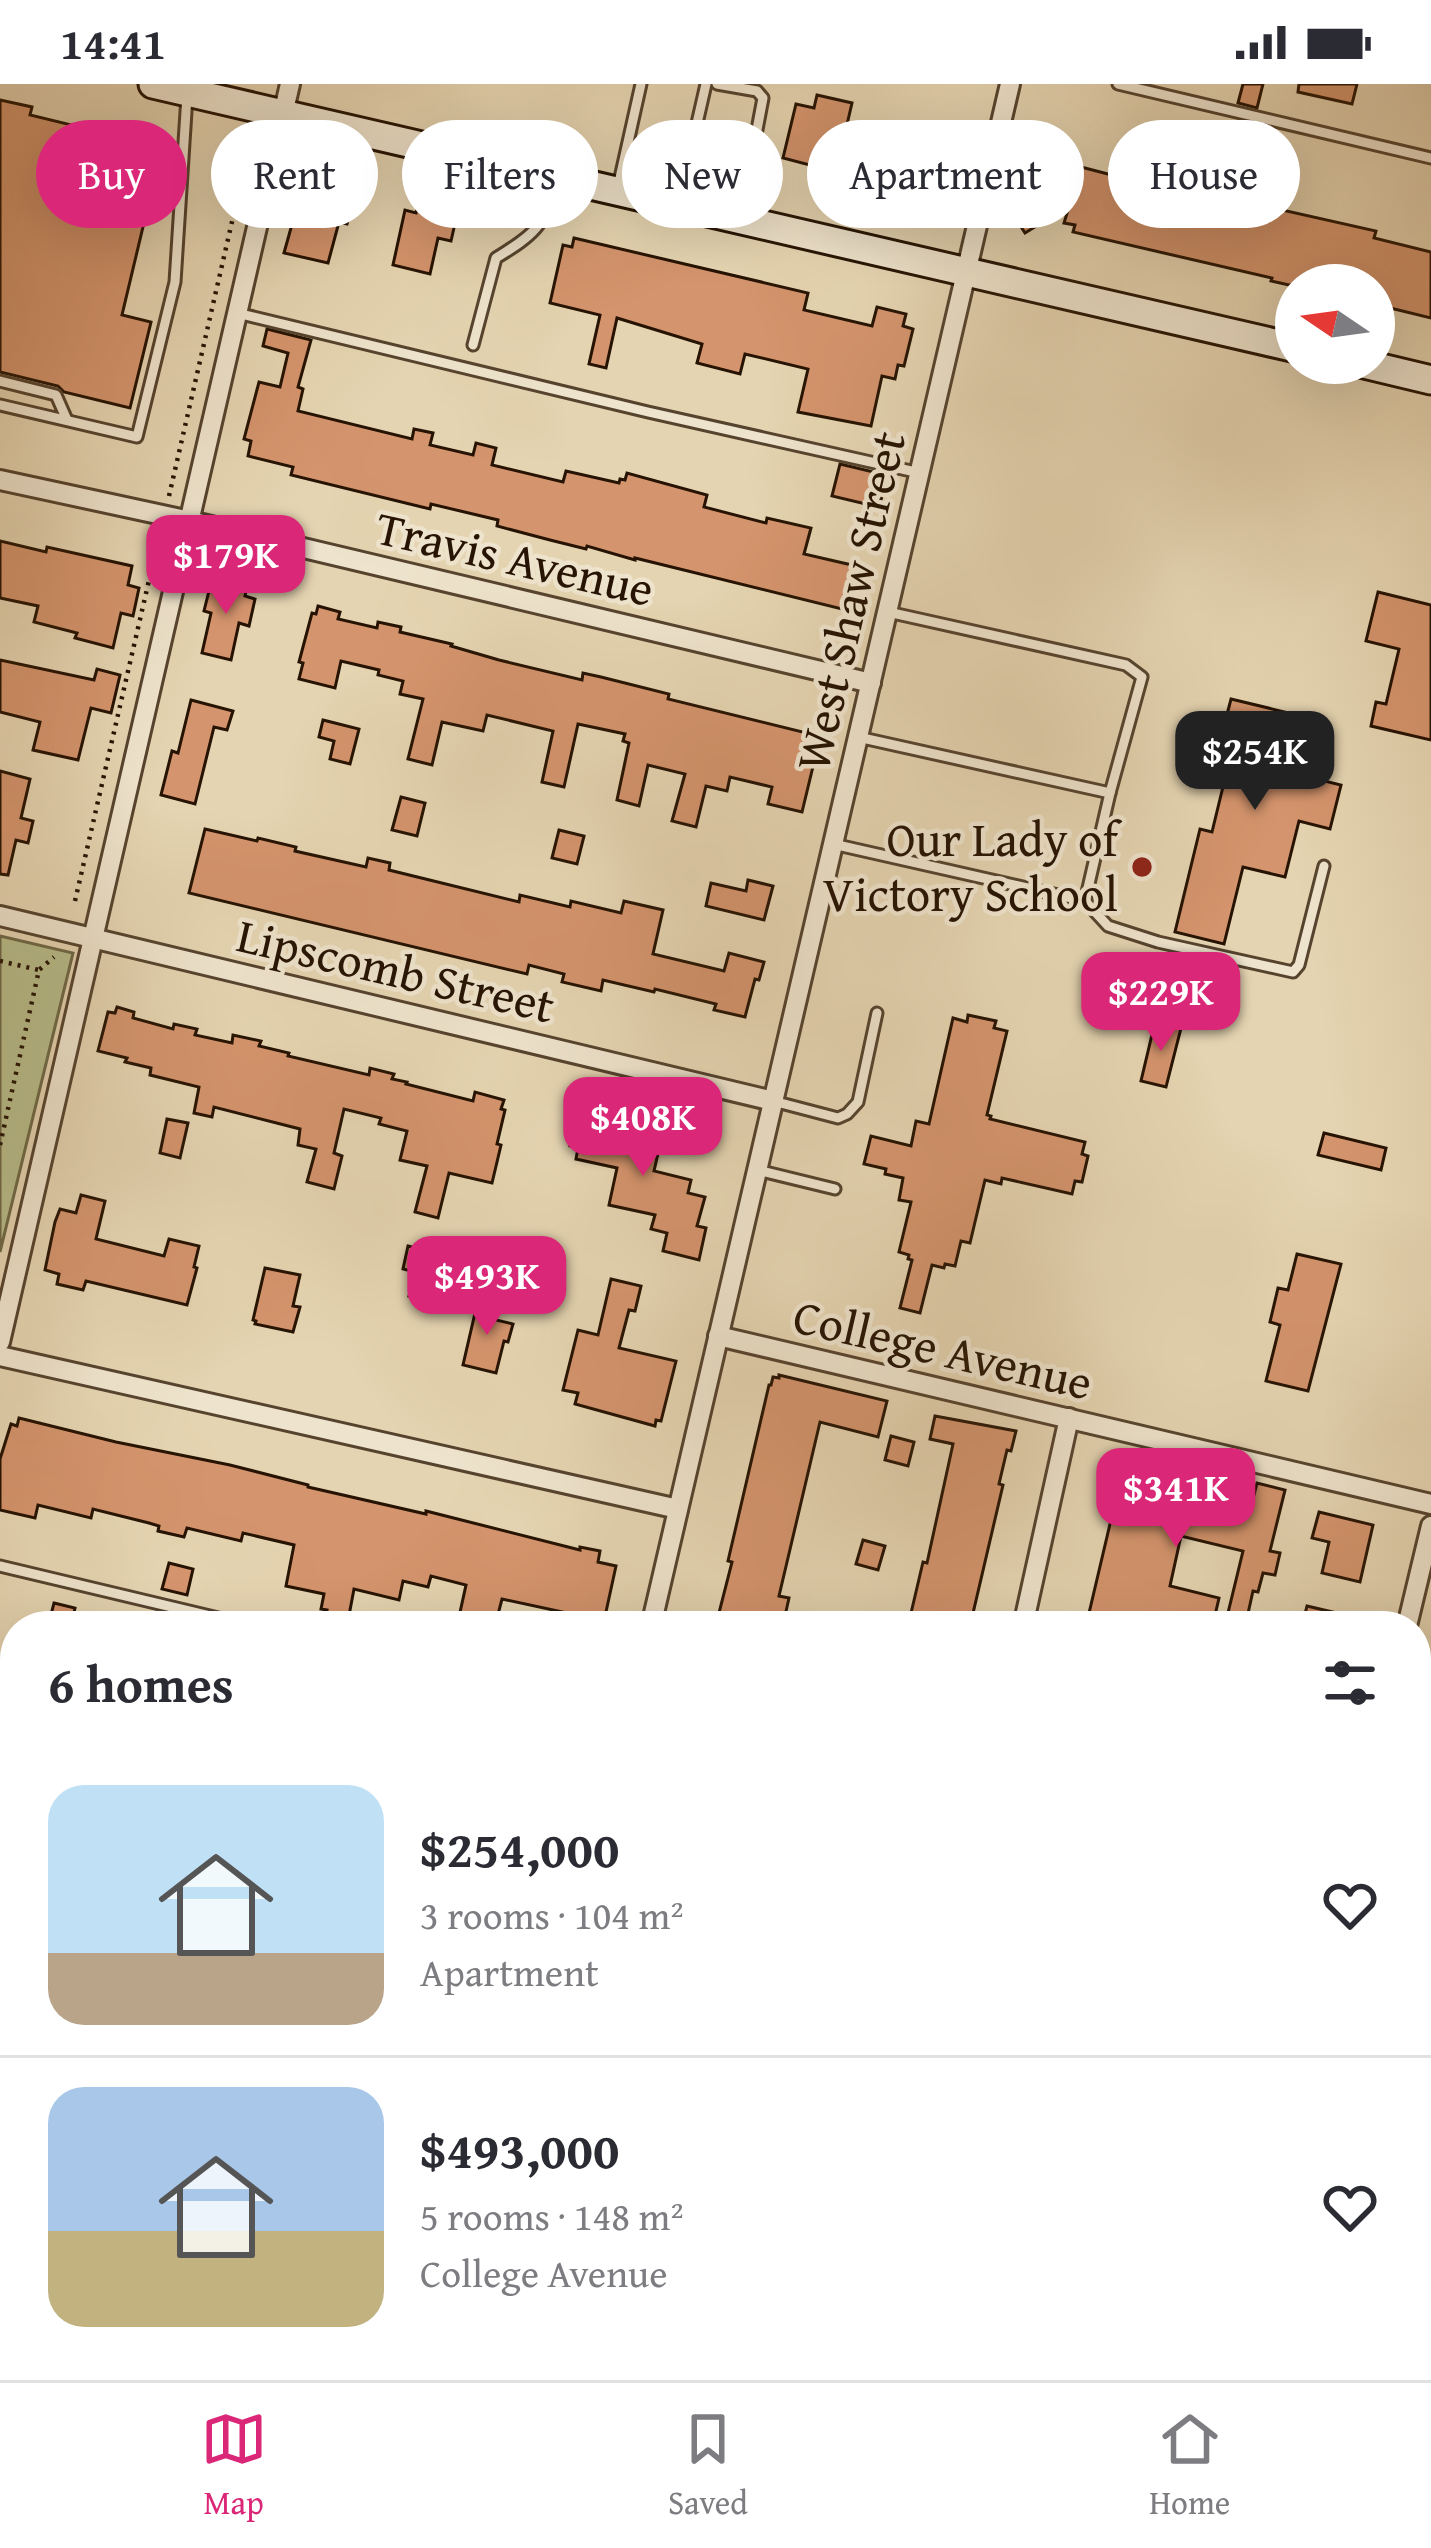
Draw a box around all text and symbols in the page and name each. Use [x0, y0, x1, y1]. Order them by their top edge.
text: 14:41 [60, 10, 166, 75]
chip: Buy [36, 120, 187, 228]
chip: Rent [211, 120, 378, 228]
chip: Filters [402, 120, 598, 228]
chip: New [622, 120, 783, 228]
chip: Apartment [807, 120, 1084, 228]
chip: House [1108, 120, 1300, 228]
north arrow [1275, 264, 1395, 384]
map controls [1275, 264, 1395, 384]
street label: West Shaw Street [776, 424, 923, 778]
street label: Travis Avenue [369, 491, 661, 624]
pin: $179K [142, 515, 310, 617]
text: $179K [173, 525, 279, 582]
pin: $254K [1171, 711, 1339, 813]
text: $254K [1202, 721, 1308, 778]
place label: Our Lady of Victory School [823, 803, 1123, 929]
marker: Our Lady of Victory School [1129, 854, 1155, 880]
street label: Lipscomb Street [230, 899, 562, 1041]
pin: $229K [1077, 952, 1245, 1054]
text: $229K [1108, 962, 1214, 1019]
pin: $408K [559, 1077, 727, 1179]
text: $408K [590, 1087, 696, 1144]
pin: $493K [403, 1236, 571, 1338]
text: $493K [434, 1246, 540, 1303]
street label: College Avenue [787, 1280, 1099, 1417]
pin: $341K [1092, 1448, 1260, 1550]
text: $341K [1123, 1458, 1229, 1515]
text: 6 homes [48, 1646, 234, 1721]
icon: filters [1317, 1650, 1383, 1716]
text: $254,000 [420, 1811, 619, 1886]
icon: home [144, 1833, 288, 1977]
icon: heart [1317, 1872, 1383, 1938]
text: 3 rooms · 104 m² [420, 1886, 684, 1943]
text: Apartment [420, 1943, 599, 2000]
text: $493,000 [420, 2112, 619, 2187]
icon: home [144, 2135, 288, 2279]
icon: heart [1317, 2174, 1383, 2240]
text: 5 rooms · 148 m² [420, 2187, 684, 2244]
text: College Avenue [420, 2244, 667, 2301]
tab: Map [201, 2406, 267, 2526]
tab: Saved [668, 2406, 748, 2526]
tab: Home [1149, 2406, 1230, 2526]

